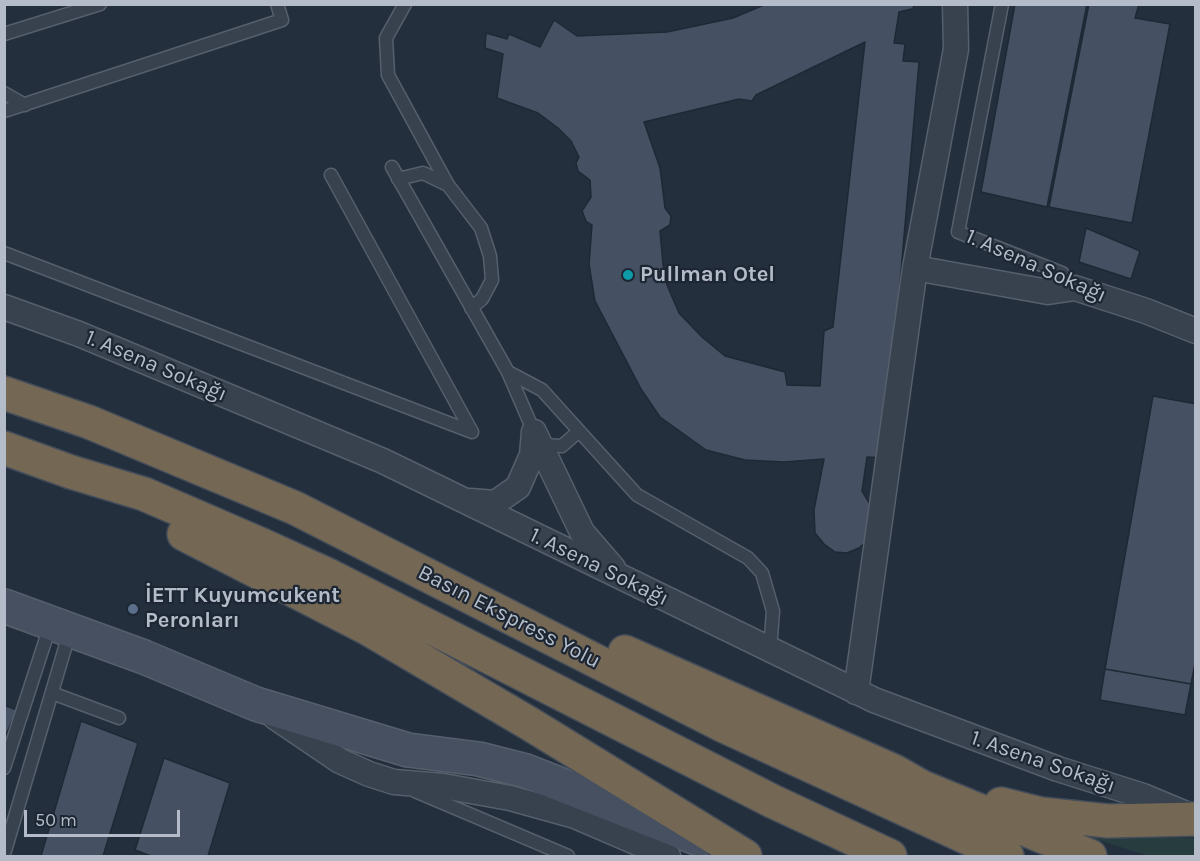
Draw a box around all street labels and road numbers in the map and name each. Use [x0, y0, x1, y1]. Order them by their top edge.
street label: 1. Asena Sokağı [962, 223, 1110, 309]
street label: 1. Asena Sokağı [81, 324, 231, 408]
street label: 1. Asena Sokağı [525, 522, 673, 612]
street label: Basın Ekspress Yolu [413, 560, 605, 674]
street label: 1. Asena Sokağı [967, 725, 1119, 799]

